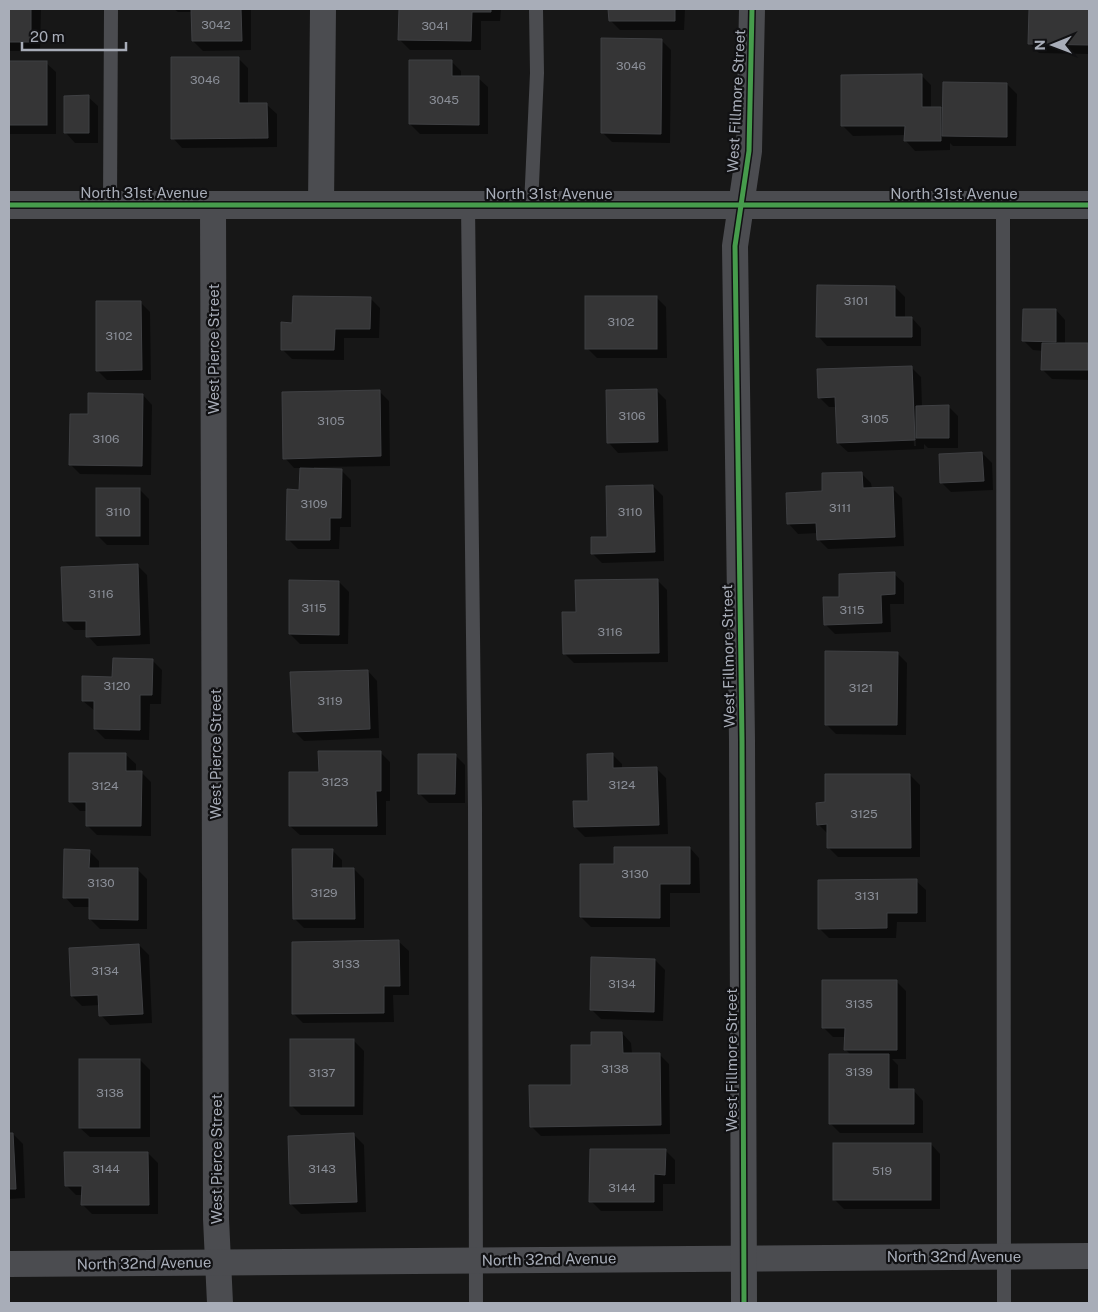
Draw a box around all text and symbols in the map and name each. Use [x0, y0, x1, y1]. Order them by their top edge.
house number: 3042 [201, 18, 231, 32]
house number: 3041 [421, 19, 449, 33]
scale bar [22, 20, 126, 52]
north arrow [1028, 20, 1078, 70]
text: 20 m [30, 28, 65, 45]
street label: West Fillmore Street [724, 29, 748, 173]
text: N [1032, 40, 1048, 51]
house number: 3046 [616, 59, 646, 73]
house number: 3046 [190, 73, 220, 87]
house number: 3045 [429, 93, 459, 107]
street label: North 31st Avenue [80, 184, 208, 201]
street label: North 31st Avenue [485, 185, 613, 202]
street label: North 31st Avenue [890, 185, 1018, 202]
street label: West Pierce Street [205, 284, 222, 414]
house number: 3101 [844, 294, 868, 308]
house number: 3102 [608, 315, 634, 329]
house number: 3102 [106, 329, 132, 343]
house number: 3106 [618, 409, 646, 423]
house number: 3105 [861, 412, 889, 426]
house number: 3105 [317, 414, 345, 428]
house number: 3106 [92, 432, 120, 446]
house number: 3109 [300, 497, 328, 511]
house number: 3111 [829, 501, 851, 515]
house number: 3110 [106, 505, 130, 519]
house number: 3110 [618, 505, 642, 519]
street label: West Fillmore Street [718, 584, 738, 728]
house number: 3116 [89, 587, 113, 601]
house number: 3115 [301, 601, 327, 615]
house number: 3115 [839, 603, 865, 617]
house number: 3116 [598, 625, 622, 639]
house number: 3120 [104, 679, 130, 693]
house number: 3121 [849, 681, 873, 695]
street label: West Pierce Street [207, 689, 224, 819]
house number: 3119 [318, 694, 342, 708]
house number: 3123 [321, 775, 349, 789]
house number: 3124 [608, 778, 636, 792]
house number: 3124 [91, 779, 119, 793]
house number: 3125 [850, 807, 878, 821]
house number: 3130 [621, 867, 649, 881]
house number: 3130 [87, 876, 115, 890]
house number: 3129 [310, 886, 338, 900]
house number: 3131 [855, 889, 879, 903]
house number: 3133 [332, 957, 360, 971]
house number: 3134 [91, 964, 119, 978]
house number: 3134 [608, 977, 636, 991]
street label: West Fillmore Street [723, 988, 740, 1132]
house number: 3135 [845, 997, 873, 1011]
house number: 3138 [601, 1062, 629, 1076]
house number: 3139 [845, 1065, 873, 1079]
house number: 3137 [309, 1066, 336, 1080]
house number: 3138 [96, 1086, 124, 1100]
street label: West Pierce Street [208, 1094, 225, 1224]
house number: 3144 [92, 1162, 120, 1176]
house number: 3143 [308, 1162, 336, 1176]
house number: 519 [872, 1164, 892, 1178]
house number: 3144 [608, 1181, 636, 1195]
street label: North 32nd Avenue [887, 1248, 1021, 1265]
street label: North 32nd Avenue [482, 1249, 616, 1269]
street label: North 32nd Avenue [77, 1253, 211, 1273]

